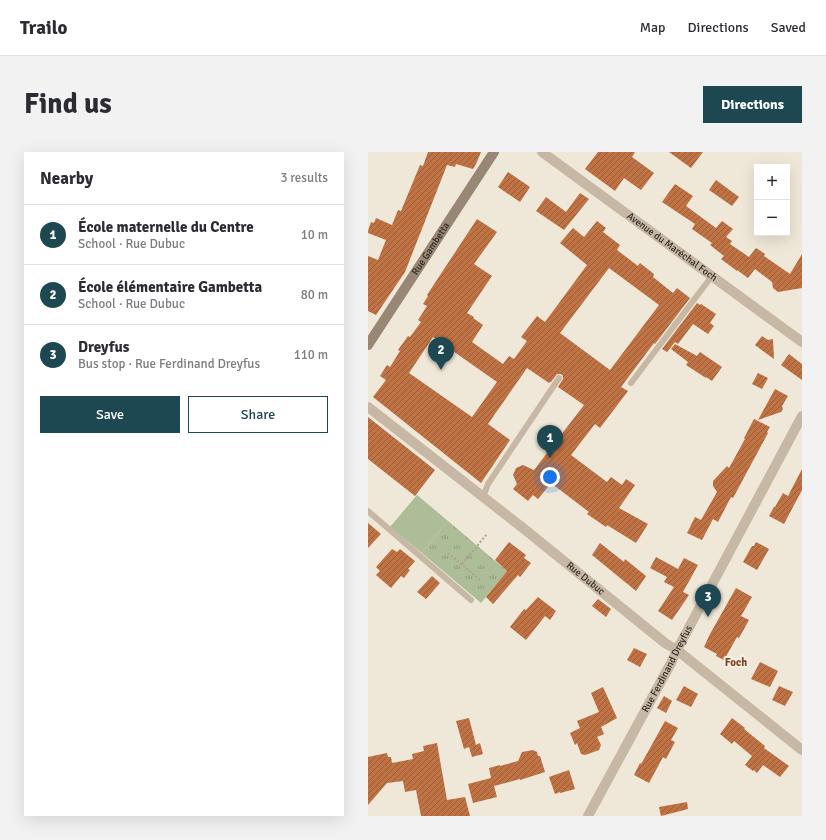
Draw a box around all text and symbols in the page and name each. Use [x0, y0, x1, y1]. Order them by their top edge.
text: Trailo [20, 16, 67, 40]
text: Map [640, 19, 666, 36]
text: Directions [688, 19, 749, 36]
text: Saved [771, 19, 806, 36]
button: Directions [703, 86, 802, 123]
text: Find us [24, 87, 112, 121]
map controls [754, 164, 790, 236]
button: + [754, 164, 790, 200]
text: Nearby [40, 168, 93, 189]
text: 3 results [280, 170, 328, 186]
button: − [754, 200, 790, 236]
street label: Avenue du Maréchal Foch [624, 210, 720, 284]
text: École maternelle du Centre [78, 218, 254, 236]
street label: Rue Gambetta [409, 220, 452, 277]
text: 1 [49, 227, 57, 243]
text: 10 m [301, 227, 328, 243]
text: School · Rue Dubuc [78, 236, 185, 252]
text: École élémentaire Gambetta [78, 278, 262, 296]
text: 2 [49, 287, 57, 303]
text: 80 m [301, 287, 328, 303]
text: School · Rue Dubuc [78, 296, 185, 312]
pin: 2 [428, 337, 454, 370]
text: Dreyfus [78, 338, 129, 356]
text: 3 [49, 347, 57, 363]
text: 110 m [294, 347, 328, 363]
text: Bus stop · Rue Ferdinand Dreyfus [78, 356, 260, 372]
button: Save [40, 396, 180, 433]
button: Share [188, 396, 328, 433]
pin: 1 [537, 425, 563, 458]
your location [540, 467, 560, 487]
street label: Rue Dubuc [564, 559, 607, 598]
pin: 3 [695, 584, 721, 617]
street label: Rue Ferdinand Dreyfus [639, 623, 695, 714]
district label: Foch [725, 656, 747, 669]

